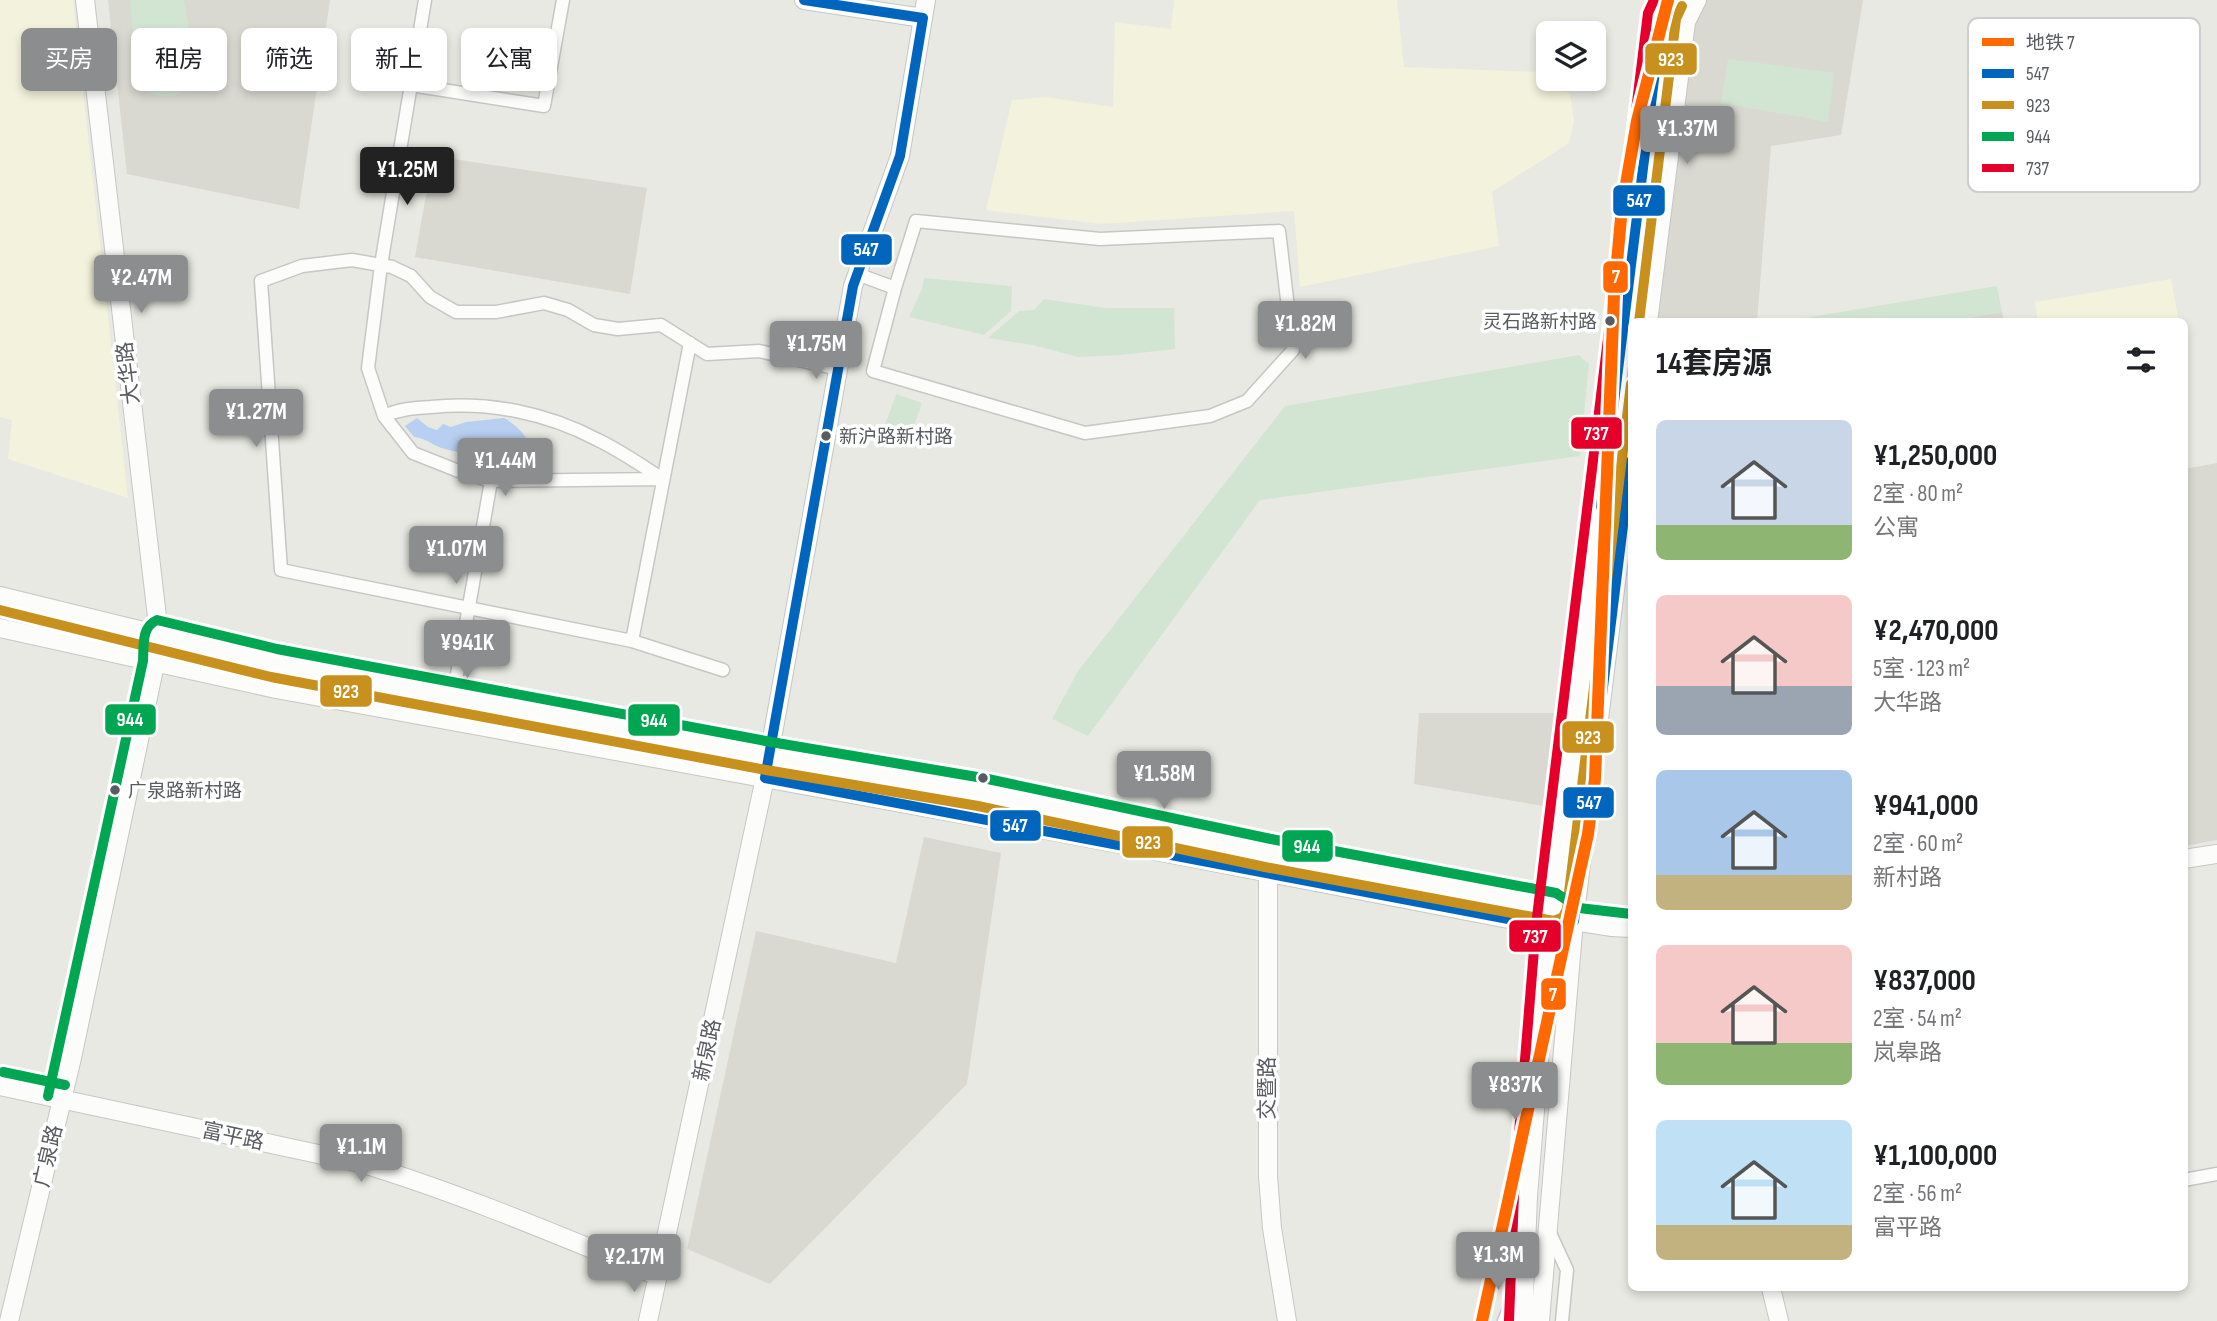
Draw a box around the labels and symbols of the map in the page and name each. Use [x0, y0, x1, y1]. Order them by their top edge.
legend [1968, 18, 2200, 192]
text: 地铁 7 [2026, 32, 2075, 55]
line badge: 923 [1644, 42, 1698, 76]
text: 923 [1658, 49, 1684, 72]
text: 547 [2026, 63, 2049, 86]
text: 923 [2026, 95, 2050, 118]
pin: ¥1.37M [1630, 106, 1744, 166]
text: 944 [2026, 126, 2050, 149]
pin: ¥1.25M [350, 148, 464, 207]
text: 737 [2026, 158, 2050, 181]
line badge: 547 [1612, 184, 1666, 217]
text: 547 [1626, 190, 1652, 213]
line badge: 547 [840, 233, 893, 266]
text: 547 [853, 239, 879, 262]
pin: ¥2.47M [84, 256, 198, 315]
line badge: 7 [1602, 260, 1629, 294]
text: 7 [1612, 266, 1621, 289]
pin: ¥1.82M [1248, 302, 1362, 361]
place label: 灵石路新村路 [1483, 311, 1597, 334]
marker: 灵石路新村路 [1603, 314, 1617, 328]
pin: ¥1.75M [759, 322, 873, 381]
street label: 大华路 [112, 340, 145, 406]
pin: ¥1.27M [199, 390, 313, 449]
line badge: 737 [1570, 416, 1623, 450]
text: 737 [1583, 423, 1609, 446]
place label: 新沪路新村路 [839, 426, 953, 449]
marker: 新沪路新村路 [819, 429, 833, 443]
pin: ¥1.44M [448, 438, 562, 498]
pin: ¥1.07M [399, 526, 513, 586]
pin: ¥941K [418, 620, 516, 680]
line badge: 923 [319, 674, 373, 708]
text: 923 [333, 681, 359, 704]
line badge: 944 [104, 703, 157, 736]
line badge: 944 [627, 703, 681, 737]
text: 944 [117, 709, 144, 732]
text: 944 [641, 710, 668, 733]
line badge: 923 [1561, 720, 1615, 754]
text: 923 [1575, 727, 1601, 750]
pin: ¥1.58M [1107, 752, 1221, 811]
unlabelled marker [976, 771, 990, 785]
place label: 广泉路新村路 [128, 780, 242, 803]
marker: 广泉路新村路 [108, 783, 122, 797]
line badge: 547 [1562, 786, 1615, 819]
text: 547 [1576, 792, 1602, 815]
line badge: 547 [989, 809, 1042, 842]
text: 547 [1002, 815, 1028, 838]
line badge: 923 [1121, 825, 1174, 859]
line badge: 944 [1281, 829, 1334, 863]
text: 923 [1135, 832, 1161, 855]
text: 944 [1294, 836, 1321, 859]
line badge: 737 [1508, 919, 1562, 953]
text: 737 [1522, 926, 1548, 949]
line badge: 7 [1540, 977, 1567, 1011]
text: 7 [1549, 984, 1558, 1007]
street label: 新泉路 [689, 1017, 726, 1084]
street label: 交暨路 [1255, 1057, 1280, 1120]
pin: ¥837K [1466, 1062, 1564, 1122]
street label: 富平路 [199, 1118, 266, 1155]
street label: 广泉路 [29, 1123, 68, 1190]
pin: ¥1.1M [312, 1124, 410, 1184]
pin: ¥1.3M [1449, 1232, 1547, 1292]
pin: ¥2.17M [577, 1234, 691, 1294]

